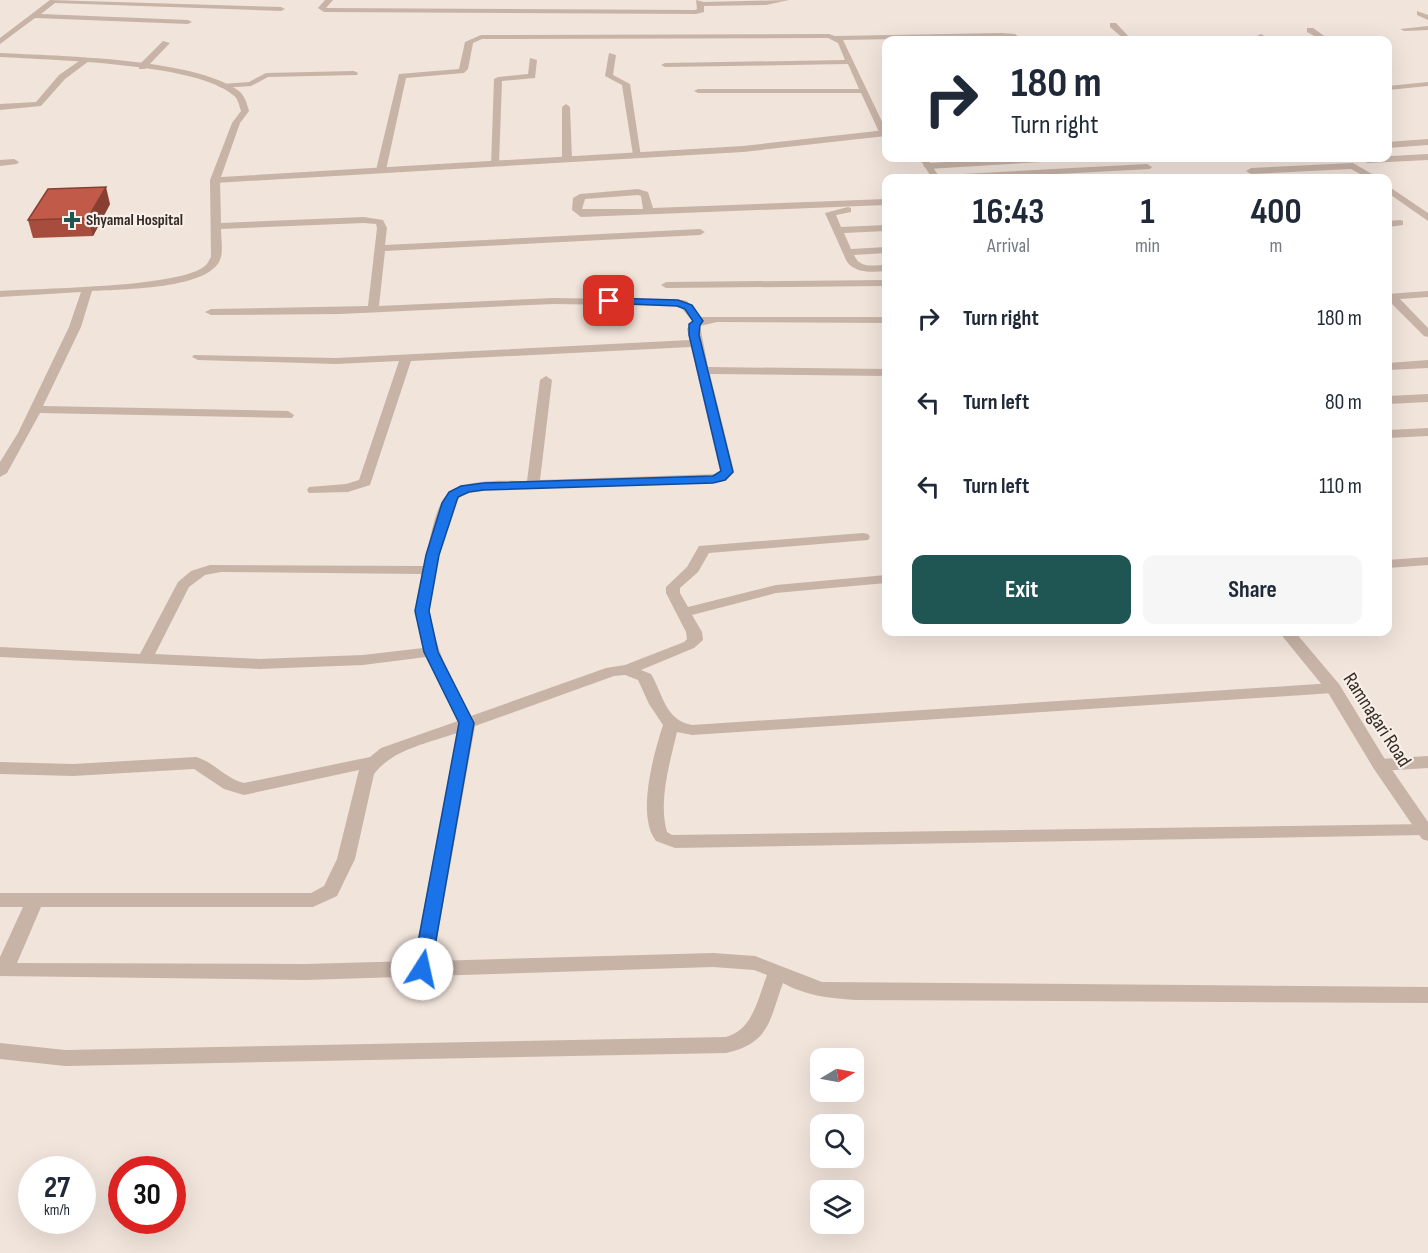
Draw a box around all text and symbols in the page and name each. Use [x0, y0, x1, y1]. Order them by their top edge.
text: 180 m [1011, 58, 1102, 109]
icon: right [912, 60, 990, 138]
text: Turn right [1011, 109, 1098, 141]
text: 16:43 [972, 191, 1045, 234]
text: 1 [1140, 191, 1155, 234]
text: 400 [1251, 191, 1302, 234]
marker: Shyamal Hospital [63, 211, 81, 229]
place label: Shyamal Hospital [86, 211, 183, 230]
text: Arrival [987, 234, 1030, 258]
text: min [1135, 234, 1160, 258]
text: m [1270, 234, 1282, 258]
pin [583, 275, 634, 326]
icon: arrive [592, 284, 625, 317]
icon: right [912, 302, 945, 335]
text: Turn right [963, 305, 1039, 332]
text: 180 m [1317, 305, 1362, 332]
icon: left [912, 386, 945, 419]
text: Turn left [963, 389, 1029, 416]
text: 80 m [1325, 389, 1362, 416]
icon: left [912, 470, 945, 503]
text: Turn left [963, 473, 1029, 500]
text: 110 m [1319, 473, 1362, 500]
button: Exit [912, 555, 1131, 624]
button: Share [1143, 555, 1362, 624]
street label: Ramnagari Road [1338, 669, 1416, 771]
position arrow [390, 937, 454, 1001]
north arrow [810, 1048, 864, 1102]
map controls [810, 1048, 864, 1234]
button: search [810, 1114, 864, 1168]
speed limit sign: 30 [108, 1156, 186, 1234]
text: 27 [44, 1170, 70, 1206]
button: layers [810, 1180, 864, 1234]
text: km/h [44, 1201, 70, 1220]

